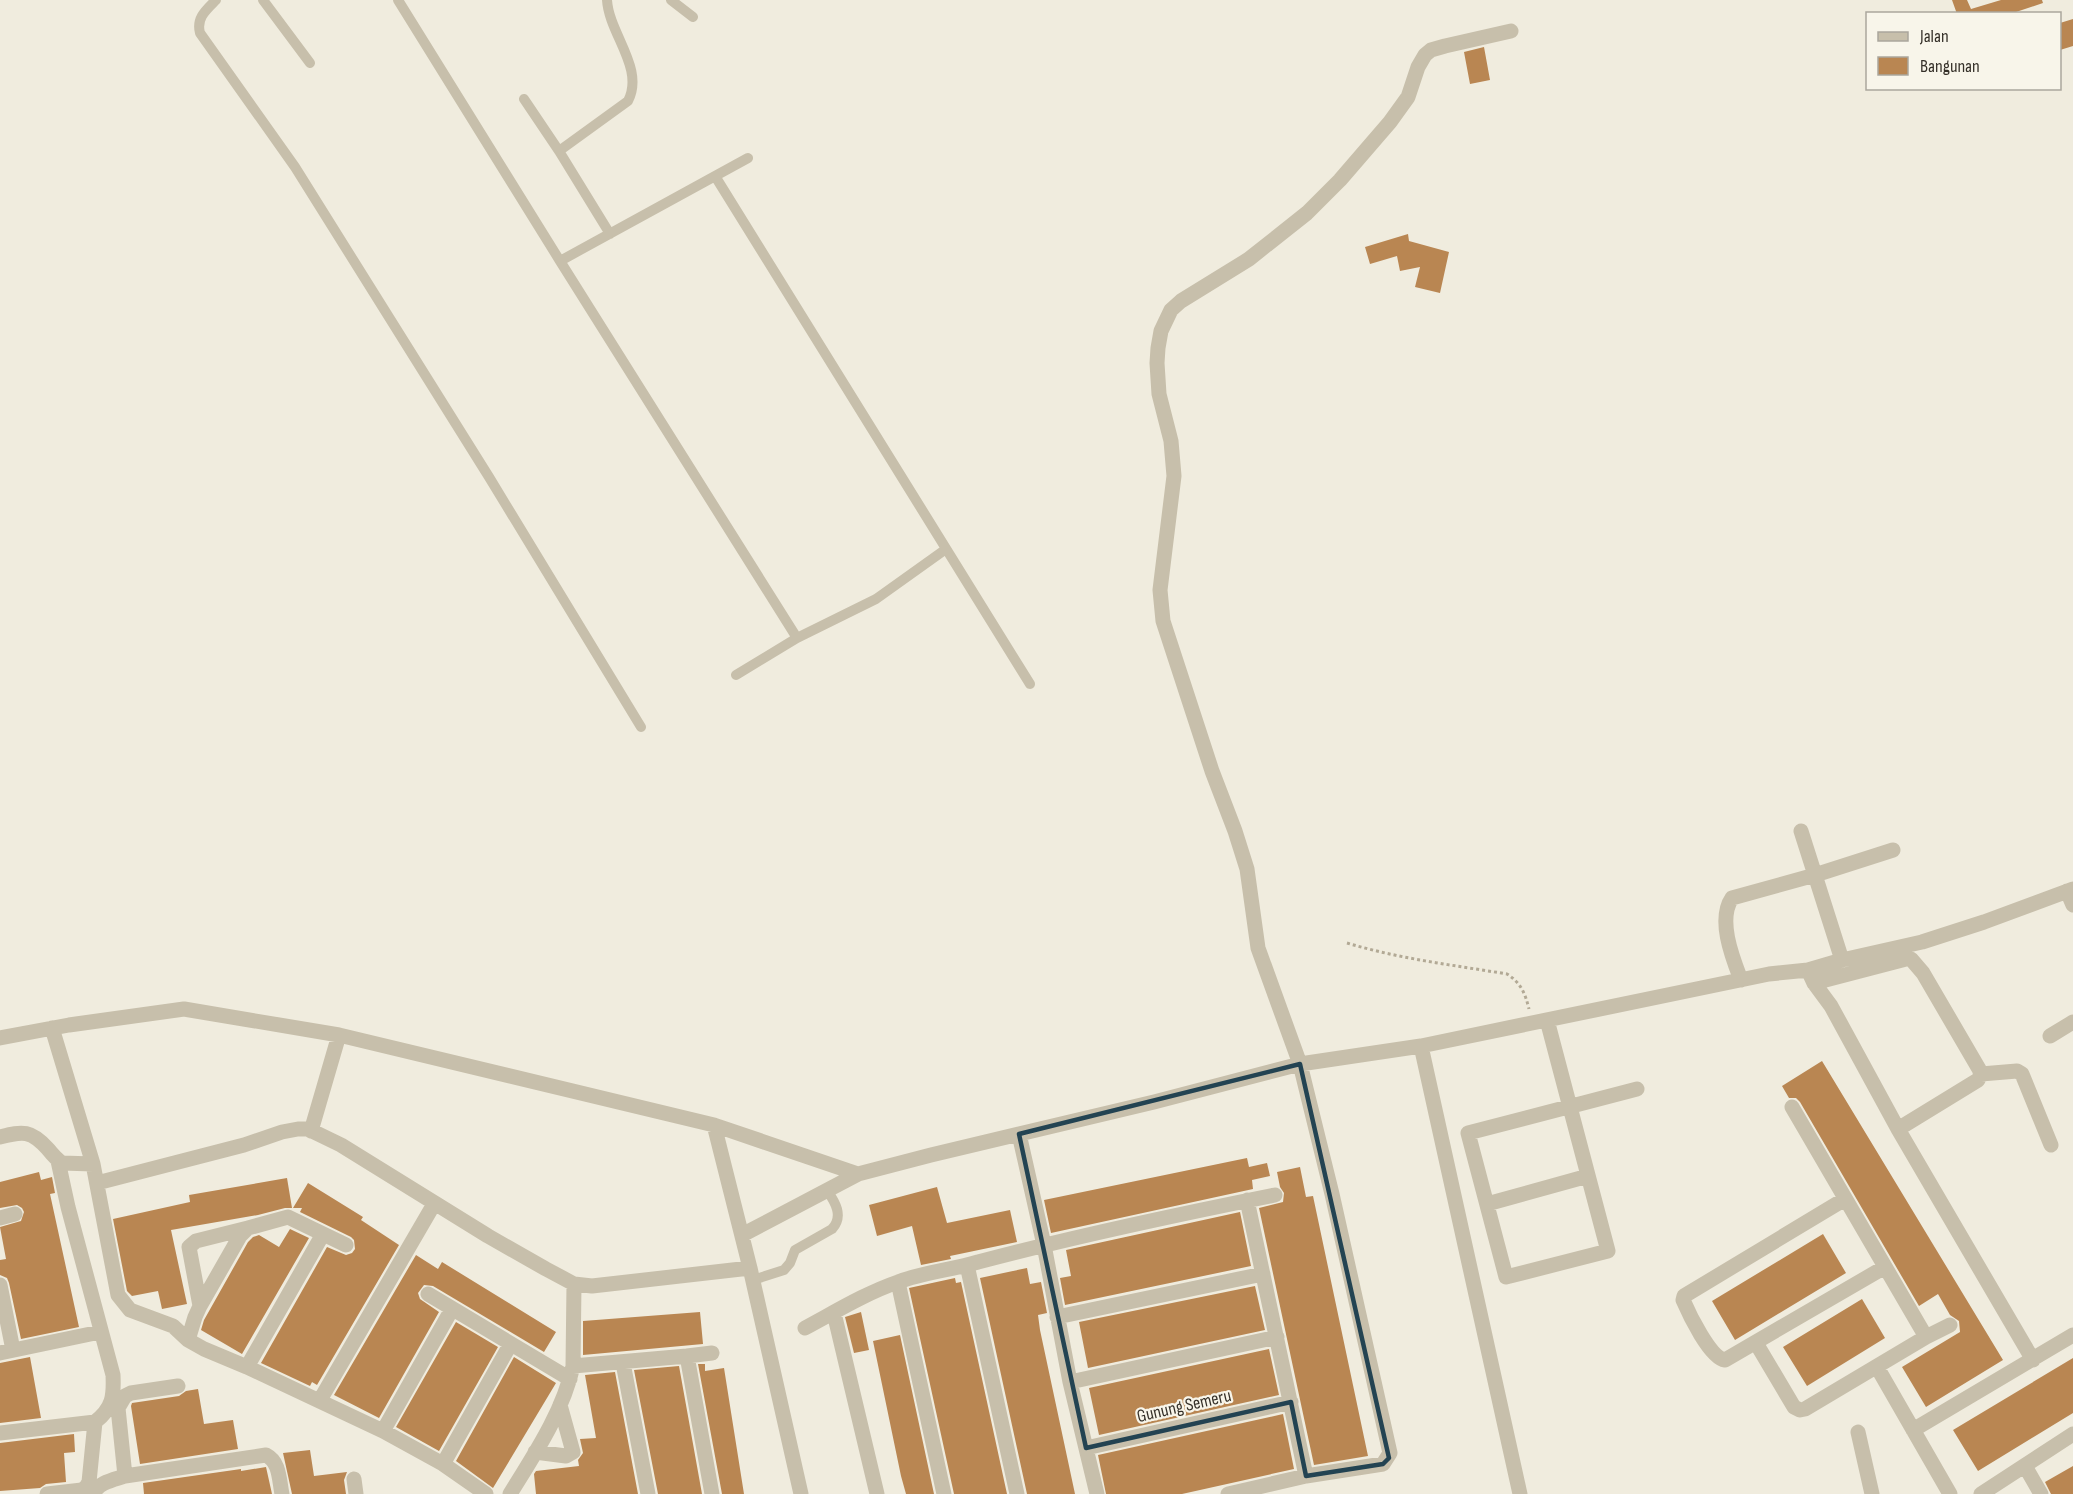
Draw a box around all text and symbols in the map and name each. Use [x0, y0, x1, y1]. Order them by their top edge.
legend [1866, 12, 2061, 90]
text: Jalan [1919, 26, 1949, 47]
text: Bangunan [1920, 56, 1980, 77]
street label: Gunung Semeru [1135, 1385, 1233, 1427]

